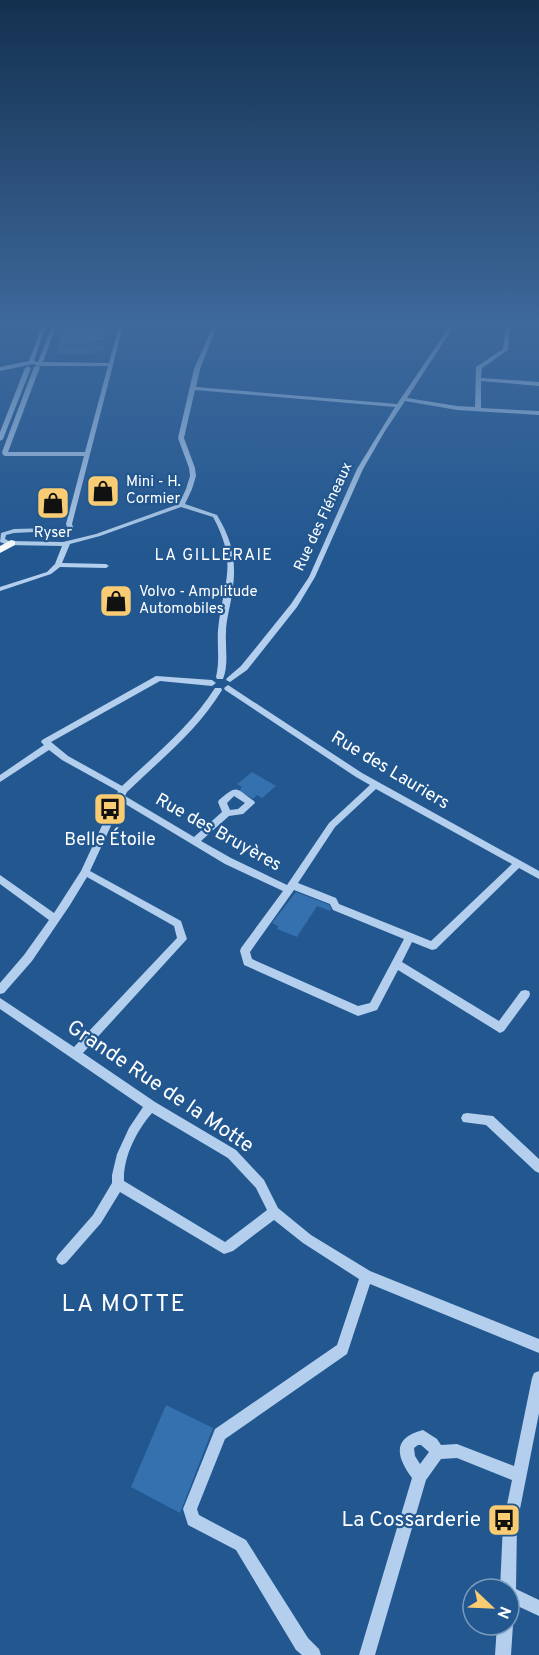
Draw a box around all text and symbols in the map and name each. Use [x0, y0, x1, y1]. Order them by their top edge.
street label: Rue des Fléneaux [290, 459, 358, 574]
shop icon: Mini - H. Cormier [85, 473, 121, 509]
place label: Mini - H. Cormier [126, 473, 181, 509]
shop icon: Ryser [35, 485, 71, 521]
place label: Ryser [34, 524, 72, 543]
district label: LA GILLERAIE [155, 546, 273, 566]
shop icon: Volvo - Amplitude Automobiles [98, 583, 134, 619]
place label: Volvo - Amplitude Automobiles [139, 583, 258, 619]
street label: Rue des Lauriers [326, 727, 454, 815]
street label: Rue des Bruyères [151, 789, 285, 877]
bus stop icon: Belle Étoile [92, 791, 128, 827]
place label: Belle Étoile [64, 827, 156, 852]
street label: Grande Rue de la Motte [61, 1014, 259, 1160]
district label: LA MOTTE [62, 1290, 186, 1320]
bus stop icon: La Cossarderie [486, 1502, 522, 1538]
place label: La Cossarderie [342, 1507, 481, 1534]
north arrow [461, 1577, 521, 1637]
text: N [492, 1603, 514, 1621]

